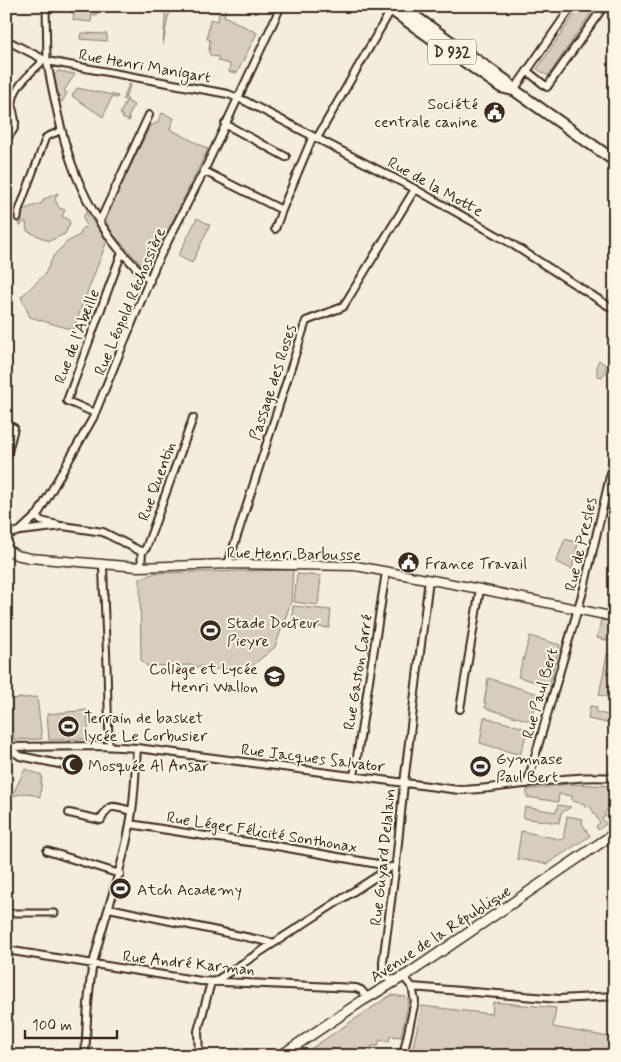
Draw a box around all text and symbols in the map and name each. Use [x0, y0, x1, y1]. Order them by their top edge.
road number: D 932 [428, 40, 476, 64]
street label: Rue Henri Manigart [77, 45, 213, 89]
place label: Société centrale canine [374, 94, 478, 133]
public building icon: Société centrale canine [482, 100, 506, 124]
street label: Rue de la Motte [384, 152, 487, 222]
street label: Rue Léopold Réchossière [90, 224, 171, 379]
street label: Rue de l'Abeille [50, 286, 105, 387]
street label: Passage des Roses [245, 322, 302, 443]
street label: Rue Quentin [133, 439, 181, 524]
street label: Rue de Presles [560, 495, 602, 593]
street label: Rue Henri Barbusse [227, 543, 362, 566]
public building icon: France Travail [397, 551, 421, 575]
place label: France Travail [425, 554, 527, 575]
place label: Stade Docteur Pieyre [227, 613, 320, 652]
street label: Rue Gaston Carré [339, 613, 378, 732]
sports icon: Stade Docteur Pieyre [199, 619, 223, 643]
street label: Rue Paul Bert [518, 646, 563, 741]
place label: Collège et Lycée Henri Wallon [149, 659, 258, 698]
school or university icon: Collège et Lycée Henri Wallon [262, 665, 286, 689]
place label: Terrain de basket lycée Le Corbusier [84, 708, 208, 747]
sports icon: Terrain de basket lycée Le Corbusier [56, 714, 80, 738]
street label: Rue Jacques Salvator [240, 739, 386, 778]
place label: Gymnase Paul Bert [496, 749, 563, 788]
mosque icon: Mosquée Al Ansar [60, 753, 84, 777]
sports icon: Gymnase Paul Bert [468, 755, 492, 779]
place label: Mosquée Al Ansar [88, 756, 209, 777]
street label: Rue Guyard Delalain [366, 787, 401, 927]
street label: Rue Léger Félicité Sonthonax [165, 807, 359, 858]
sports icon: Atch Academy [109, 877, 133, 901]
place label: Atch Academy [137, 880, 242, 901]
street label: Avenue de la République [366, 881, 515, 988]
street label: Rue André Karman [122, 946, 256, 981]
scale bar [25, 1007, 118, 1039]
text: 100 m [32, 1016, 72, 1036]

